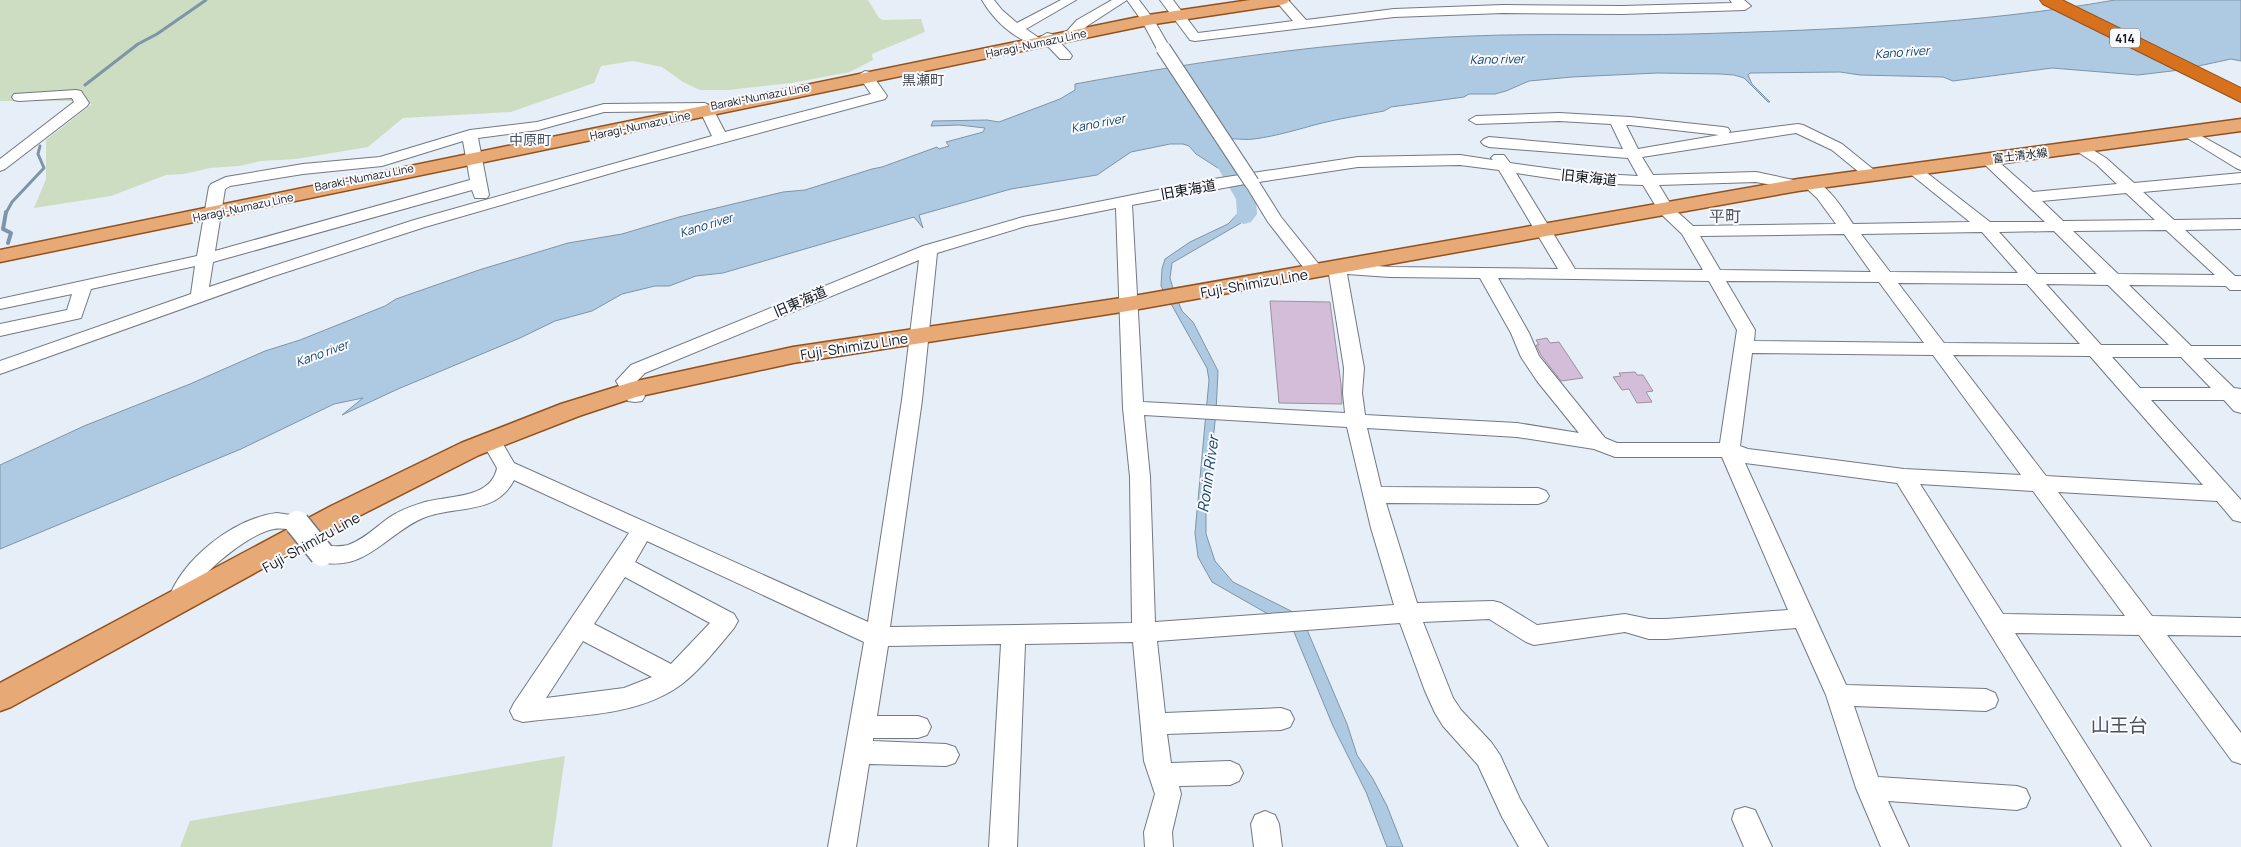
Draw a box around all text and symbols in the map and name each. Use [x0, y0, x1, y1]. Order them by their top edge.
street label: Haragi-Numazu Line [984, 25, 1088, 61]
road number: 414 [2110, 28, 2140, 48]
water label: Kano river [1874, 41, 1932, 62]
water label: Kano river [1470, 50, 1526, 68]
district label: 黒瀬町 [902, 70, 944, 89]
street label: Baraki-Numazu Line [709, 79, 811, 113]
street label: Haragi-Numazu Line [588, 107, 692, 143]
water label: Kano river [1070, 109, 1128, 137]
district label: 中原町 [509, 130, 551, 149]
street label: 富士清水線 [1992, 144, 2048, 166]
street label: Baraki-Numazu Line [313, 160, 415, 194]
street label: 旧東海道 [1560, 165, 1618, 189]
street label: 旧東海道 [1159, 175, 1217, 203]
street label: Haragi-Numazu Line [191, 189, 295, 225]
district label: 平町 [1709, 205, 1741, 227]
water label: Kano river [677, 208, 736, 241]
street label: Fuji-Shimizu Line [1199, 264, 1309, 302]
street label: 旧東海道 [771, 281, 829, 321]
street label: Fuji-Shimizu Line [799, 328, 909, 364]
water label: Kano river [293, 335, 352, 370]
water label: Ronin River [1192, 432, 1224, 514]
street label: Fuji-Shimizu Line [259, 507, 363, 577]
district label: 山王台 [2090, 712, 2148, 738]

